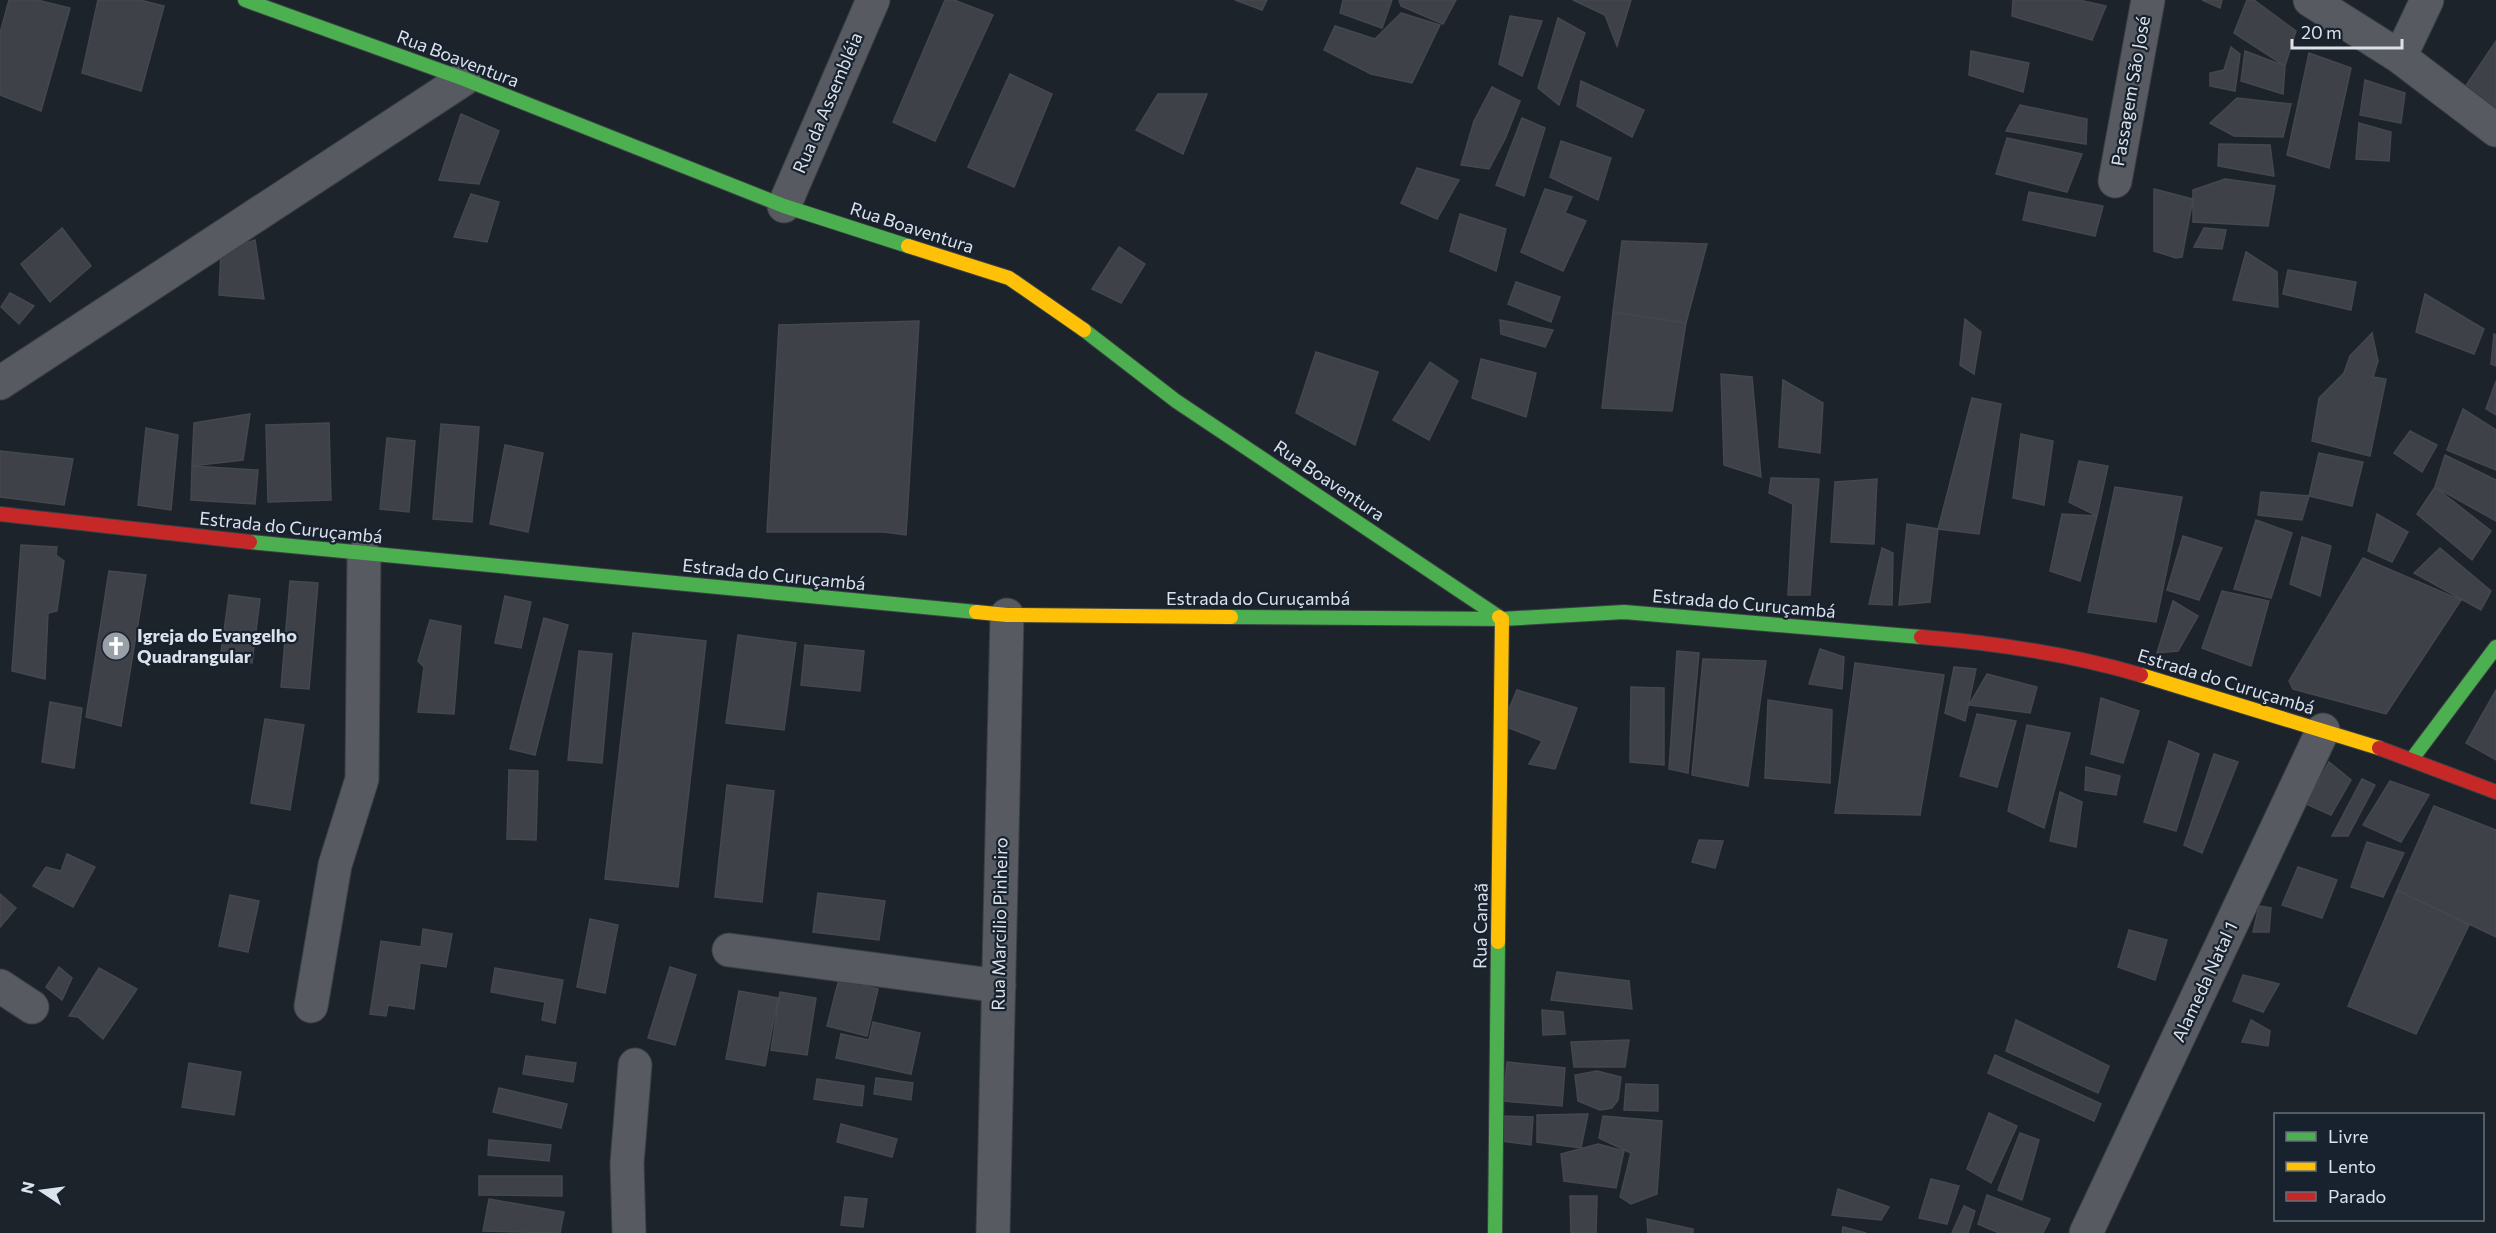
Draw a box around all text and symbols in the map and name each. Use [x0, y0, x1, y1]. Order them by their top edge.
scale bar [2292, 12, 2402, 50]
street label: Passagem São José [2106, 14, 2154, 168]
text: 20 m [2301, 21, 2342, 43]
street label: Rua Boaventura [394, 25, 523, 91]
street label: Rua da Assembléia [787, 29, 867, 176]
street label: Rua Boaventura [848, 197, 977, 257]
street label: Rua Boaventura [1270, 435, 1389, 525]
street label: Estrada do Curuçambá [198, 506, 384, 548]
street label: Estrada do Curuçambá [681, 553, 867, 595]
street label: Estrada do Curuçambá [1651, 584, 1837, 622]
street label: Estrada do Curuçambá [1166, 587, 1350, 609]
place label: Igreja do Evangelho Quadrangular [137, 624, 297, 667]
church icon: Igreja do Evangelho Quadrangular [100, 630, 132, 662]
street label: Estrada do Curuçambá [2135, 644, 2318, 718]
street label: Rua Marcilio Pinheiro [986, 837, 1012, 1011]
street label: Rua Canaã [1468, 883, 1492, 969]
street label: Alameda Natal 1 [2167, 918, 2242, 1045]
legend [2274, 1113, 2484, 1221]
text: Livre [2328, 1125, 2369, 1147]
text: Lento [2328, 1155, 2376, 1177]
north arrow [12, 1161, 72, 1221]
text: N [16, 1180, 38, 1195]
text: Parado [2328, 1185, 2386, 1207]

